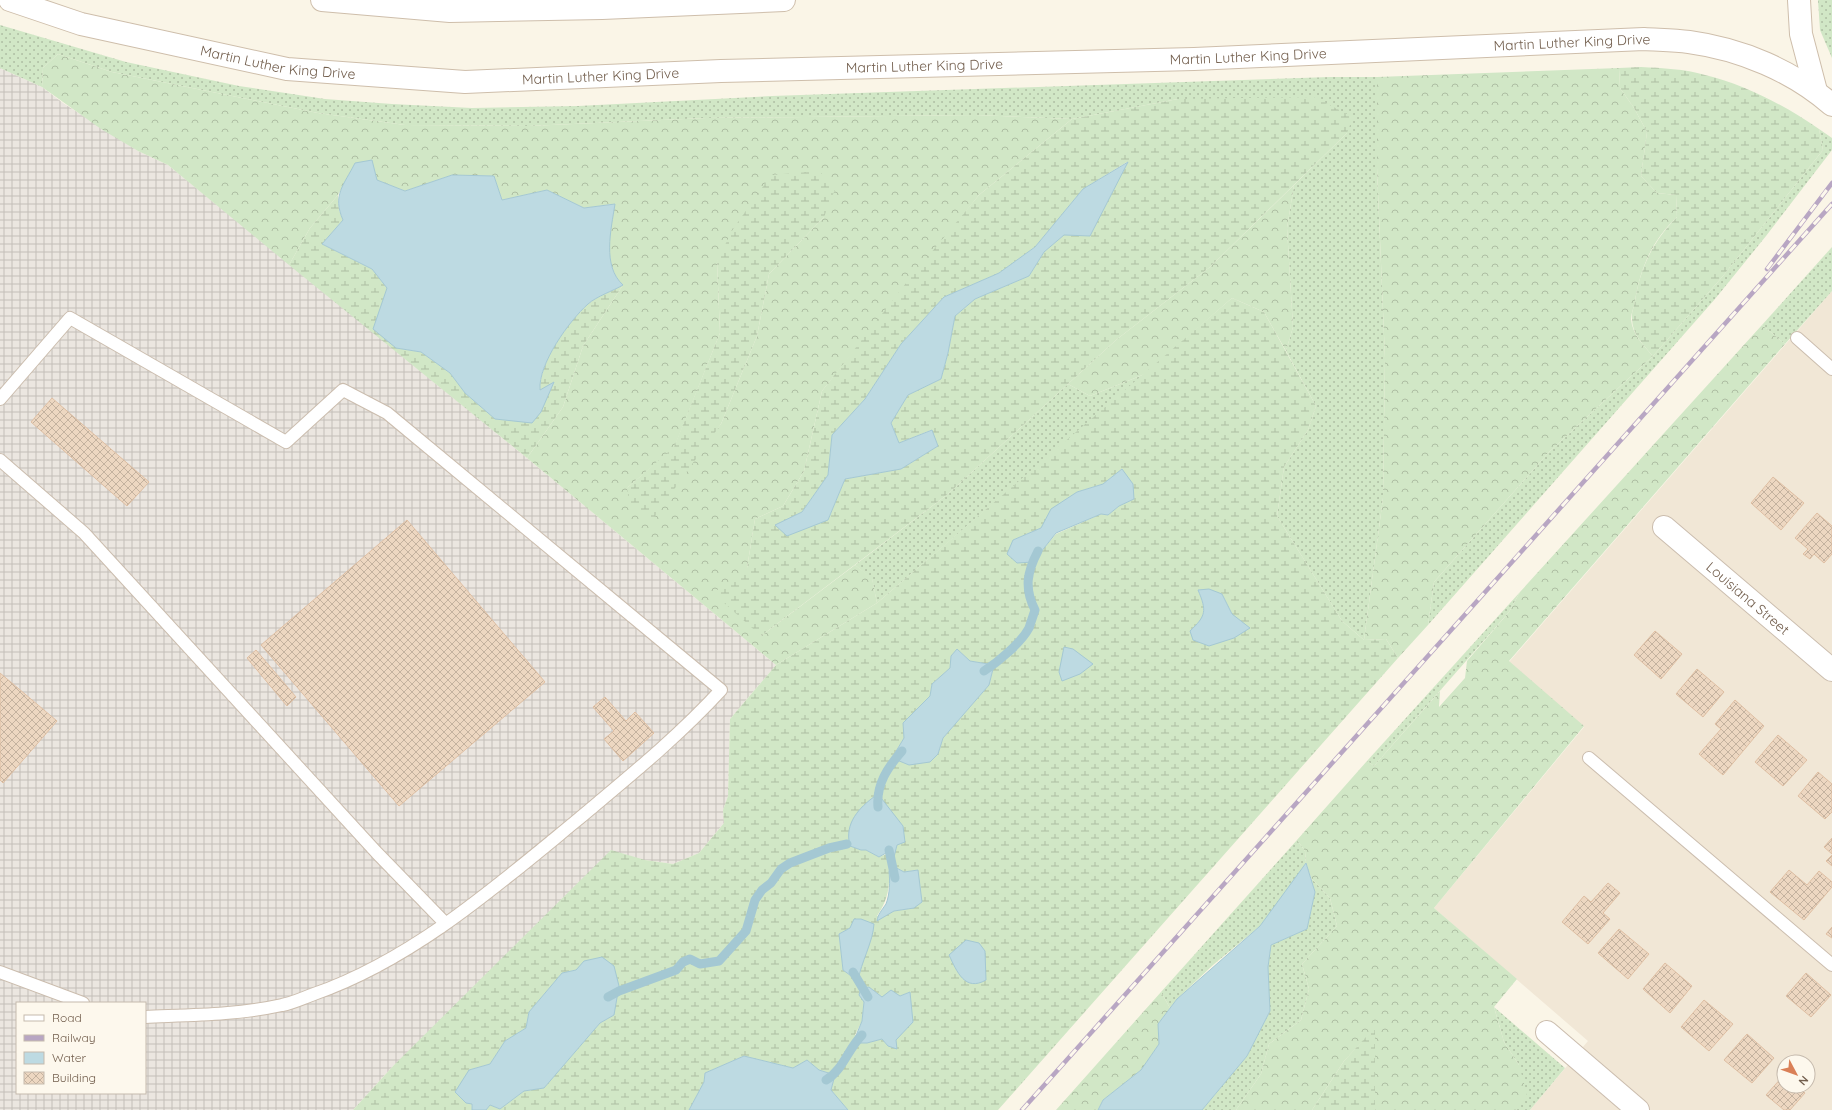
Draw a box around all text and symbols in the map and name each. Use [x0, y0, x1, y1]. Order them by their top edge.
street label: Martin Luther King Drive [1493, 30, 1651, 55]
street label: Martin Luther King Drive [199, 41, 356, 83]
street label: Martin Luther King Drive [1169, 44, 1327, 69]
street label: Martin Luther King Drive [846, 55, 1003, 77]
street label: Martin Luther King Drive [522, 64, 680, 89]
street label: Louisiana Street [1702, 558, 1793, 639]
legend [16, 1002, 146, 1094]
text: Road [52, 1010, 82, 1025]
text: Railway [52, 1030, 96, 1045]
text: Water [52, 1050, 87, 1065]
north arrow [1776, 1054, 1816, 1094]
text: Building [52, 1070, 96, 1085]
text: N [1796, 1073, 1811, 1088]

